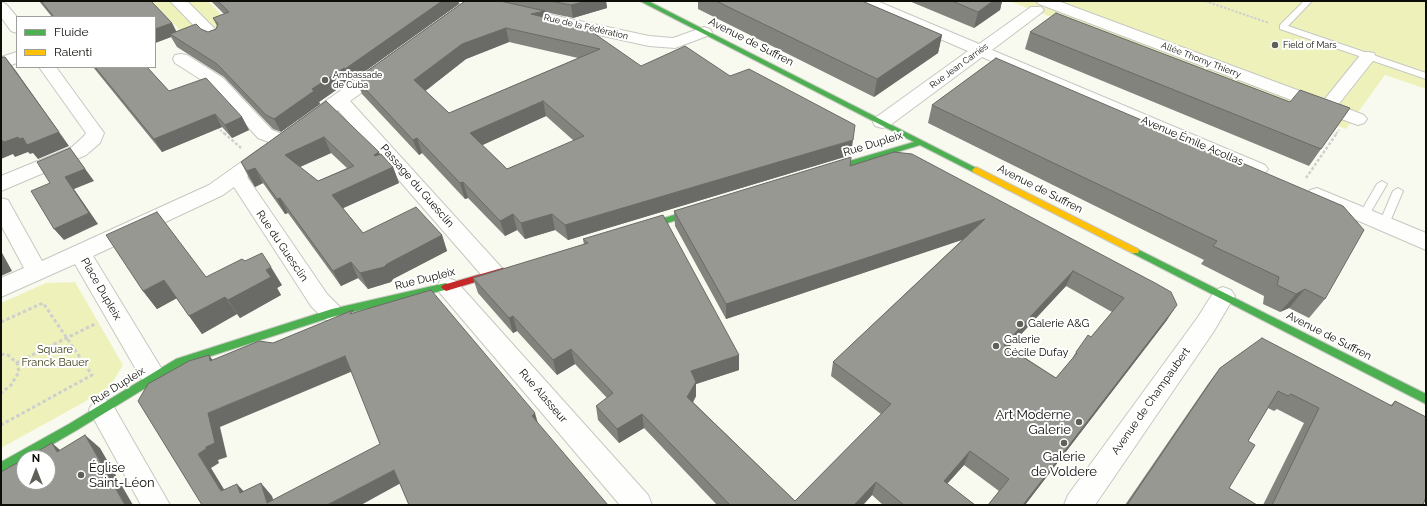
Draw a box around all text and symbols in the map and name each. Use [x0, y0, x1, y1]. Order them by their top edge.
street label: Rue de la Fédération [543, 12, 629, 42]
street label: Avenue de Suffren [706, 15, 796, 69]
legend [16, 16, 156, 68]
text: Fluide [54, 25, 89, 39]
street label: Allée Thomy Thierry [1160, 40, 1242, 80]
marker: Field of Mars [1270, 40, 1280, 50]
place label: Field of Mars [1283, 40, 1337, 50]
street label: Rue Jean Carriès [928, 41, 990, 91]
text: Ralenti [54, 45, 92, 59]
place label: Ambassade de Cuba [333, 70, 382, 91]
marker: Ambassade de Cuba [320, 75, 330, 85]
street label: Avenue Émile Acollas [1139, 113, 1245, 169]
street label: Rue Dupleix [842, 129, 904, 159]
street label: Passage du Guesclin [377, 142, 457, 230]
street label: Avenue de Suffren [995, 162, 1085, 216]
street label: Rue du Guesclin [253, 208, 311, 284]
street label: Place Dupleix [78, 256, 124, 322]
street label: Rue Dupleix [394, 265, 456, 293]
street label: Avenue de Suffren [1284, 309, 1374, 363]
place label: Galerie A&G [1028, 317, 1089, 331]
marker: Galerie A&G [1015, 319, 1025, 329]
place label: Galerie Cécile Dufay [1004, 333, 1068, 359]
marker: Galerie Cécile Dufay [991, 341, 1001, 351]
park label: Square Franck Bauer [21, 343, 89, 369]
street label: Avenue de Champaubert [1109, 345, 1193, 457]
street label: Rue Dupleix [88, 364, 148, 408]
street label: Rue Alasseur [516, 366, 570, 426]
place label: Art Moderne Galerie [995, 407, 1071, 438]
marker: Art Moderne Galerie [1074, 417, 1084, 427]
marker: Galerie de Voldere [1059, 438, 1069, 448]
place label: Galerie de Voldere [1031, 449, 1097, 480]
north arrow [16, 450, 56, 490]
text: N [32, 452, 40, 465]
place label: Église Saint-Léon [89, 460, 155, 491]
marker: Église Saint-Léon [76, 470, 86, 480]

